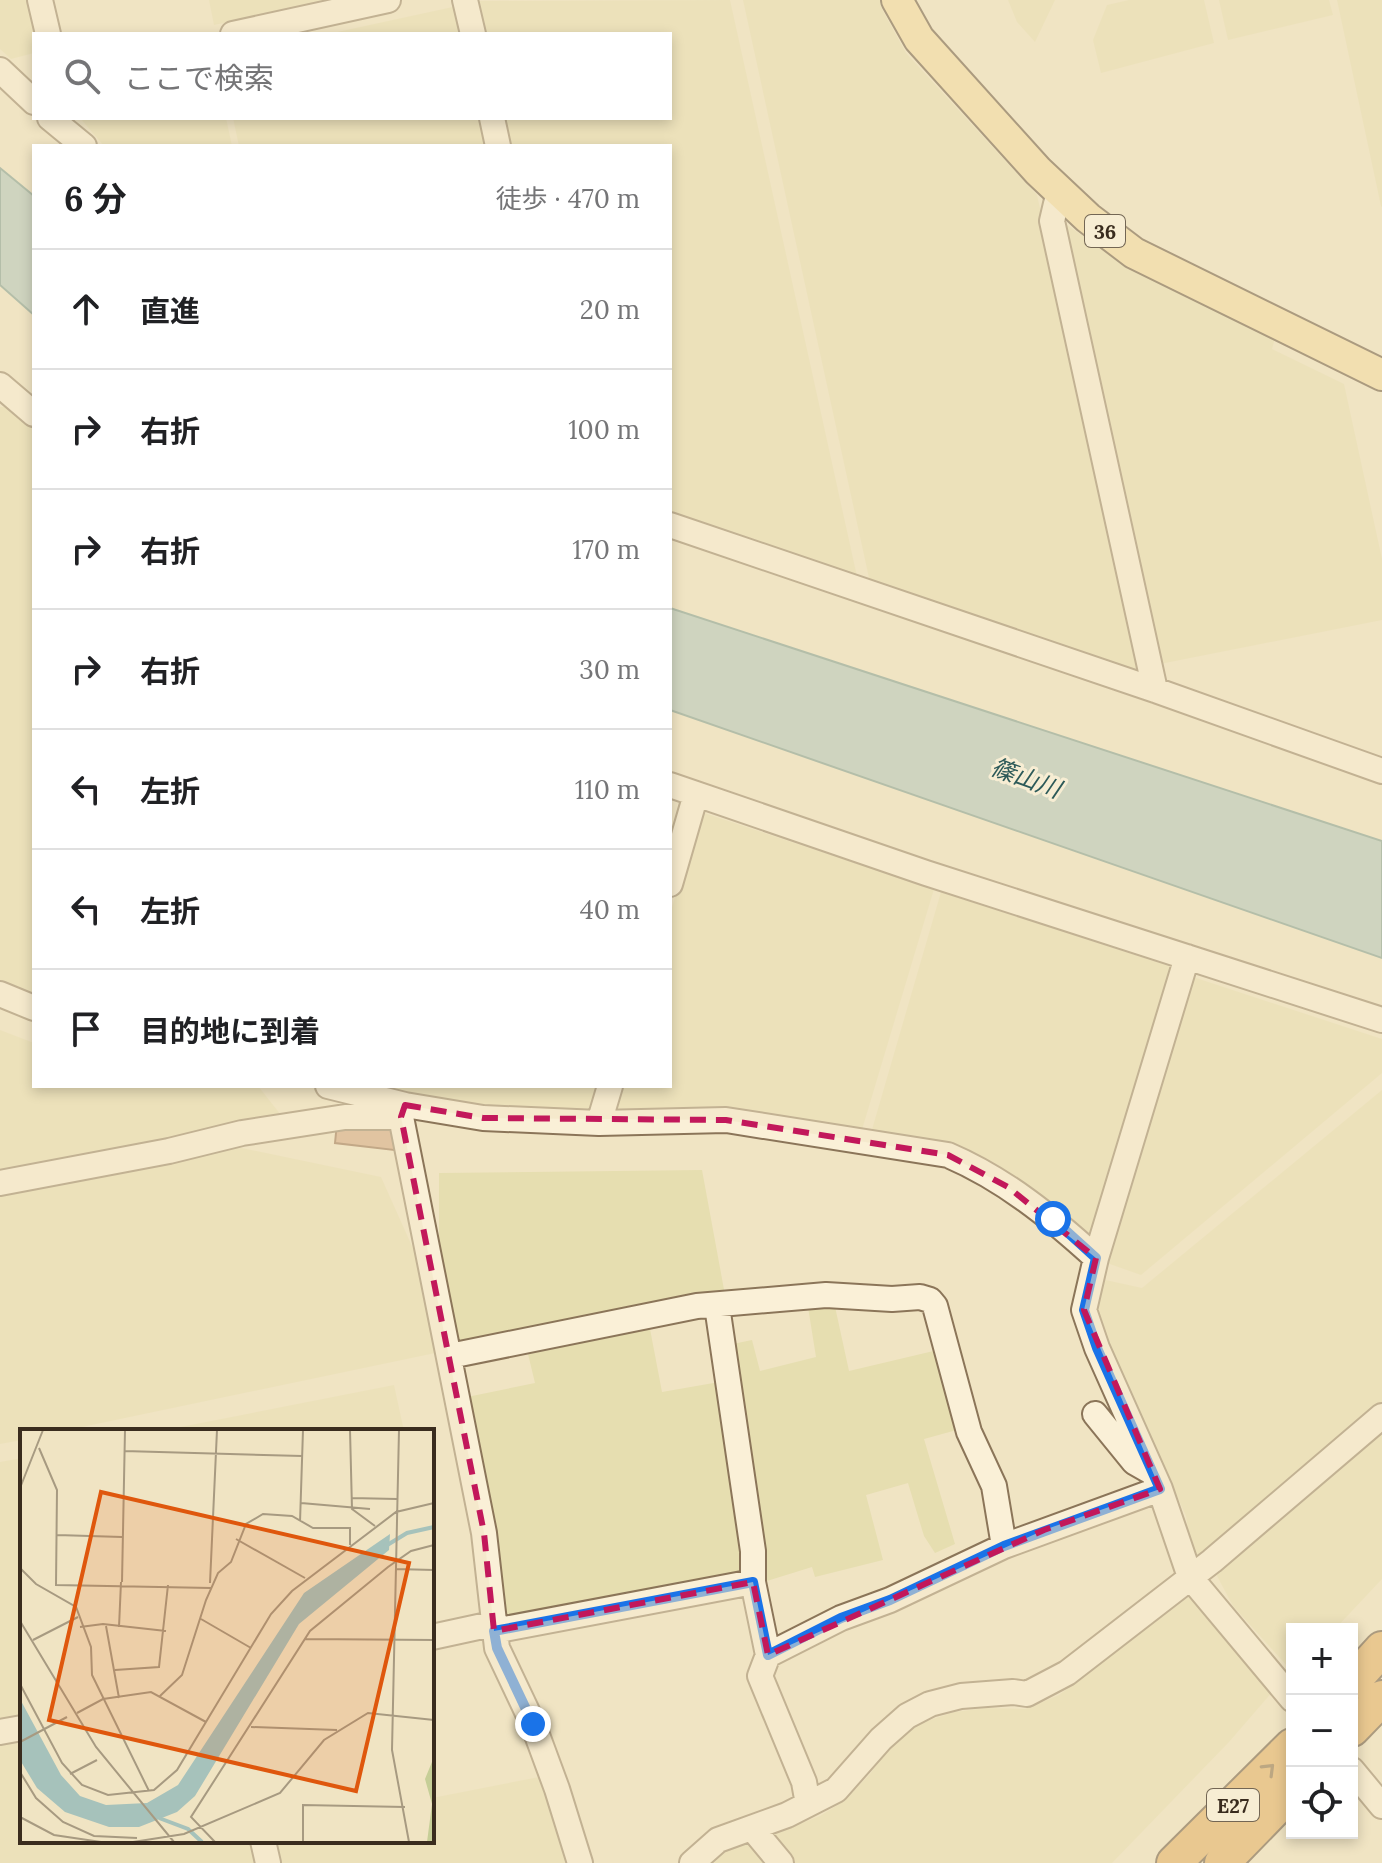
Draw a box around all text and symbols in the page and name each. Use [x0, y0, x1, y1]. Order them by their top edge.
search box [32, 32, 672, 120]
icon: search [60, 54, 104, 98]
text: ここで検索 [124, 59, 274, 97]
text: 6 分 [64, 177, 127, 220]
text: 徒歩 · 470 m [496, 182, 640, 215]
road number: 36 [1085, 215, 1125, 247]
icon: ahead [64, 287, 108, 331]
text: 直進 [140, 292, 200, 330]
text: 20 m [580, 293, 640, 326]
icon: right [64, 407, 108, 451]
text: 右折 [140, 412, 200, 450]
text: 100 m [568, 413, 640, 446]
icon: right [64, 527, 108, 571]
text: 右折 [140, 532, 200, 570]
text: 170 m [572, 533, 640, 566]
icon: right [64, 647, 108, 691]
text: 右折 [140, 652, 200, 690]
text: 30 m [579, 653, 640, 686]
water label: 篠山川 [987, 751, 1068, 806]
icon: left [64, 767, 108, 811]
text: 左折 [140, 772, 200, 810]
text: 110 m [575, 773, 640, 806]
icon: left [64, 887, 108, 931]
text: 左折 [140, 892, 200, 930]
text: 40 m [580, 893, 640, 926]
icon: arrive [64, 1007, 108, 1051]
text: 目的地に到着 [140, 1012, 320, 1050]
route start [1035, 1201, 1071, 1237]
inset map [20, 1429, 434, 1843]
map controls [1286, 1623, 1358, 1839]
button: + [1286, 1623, 1358, 1695]
button: − [1286, 1695, 1358, 1767]
route end [515, 1706, 551, 1742]
one-way arrow [1260, 1764, 1274, 1778]
button: locate [1286, 1767, 1358, 1839]
road number: E27 [1207, 1789, 1259, 1821]

